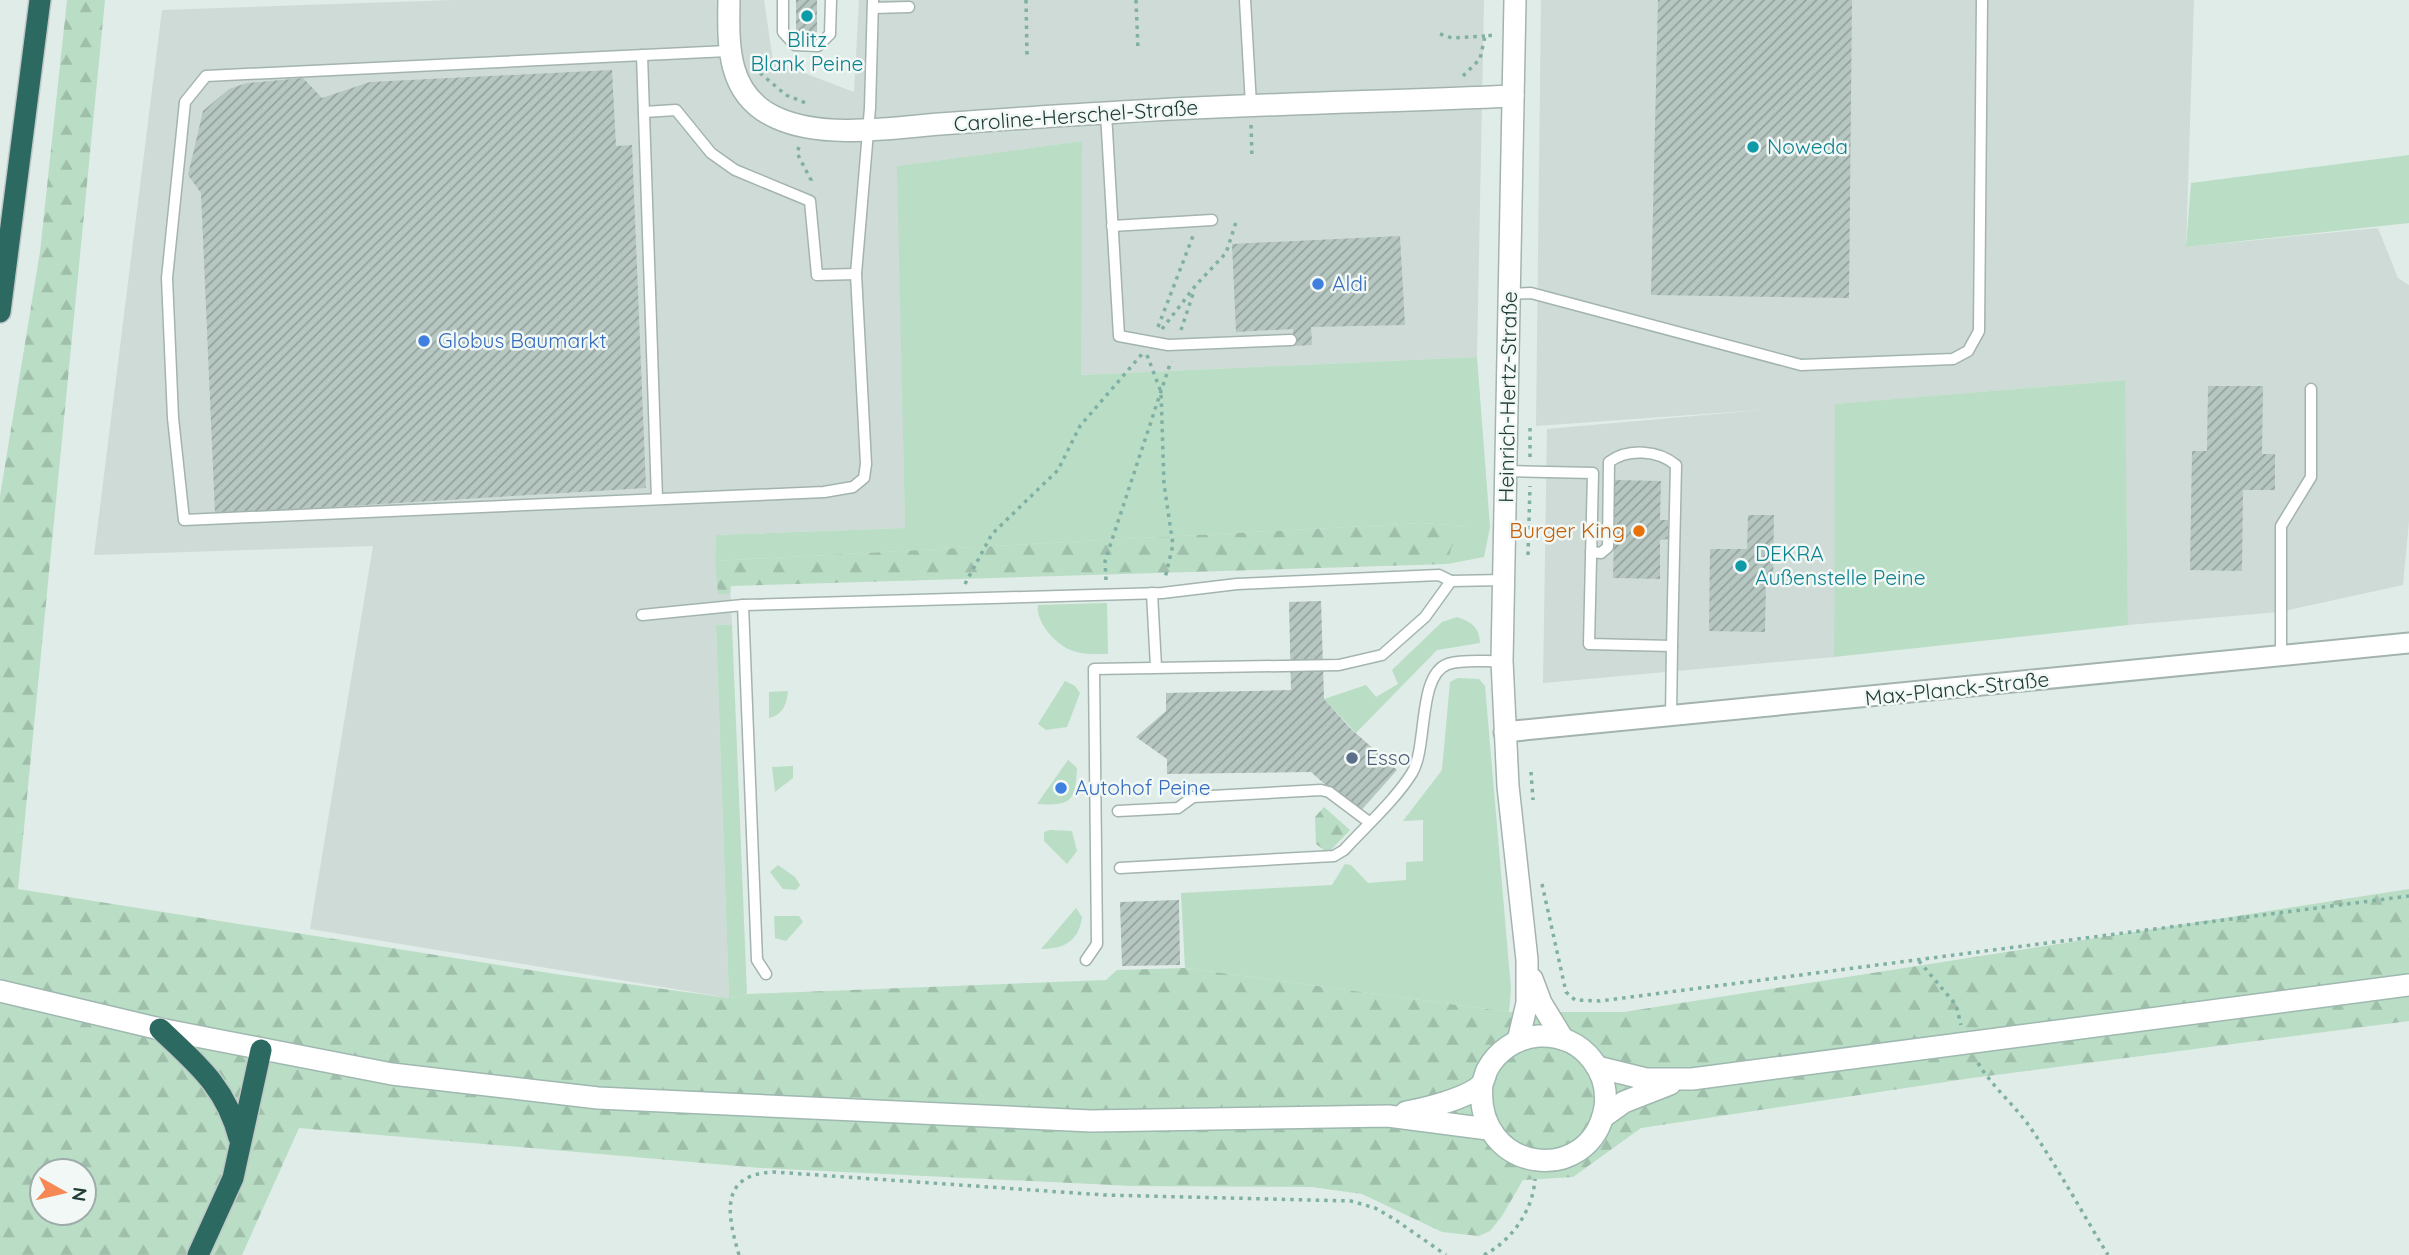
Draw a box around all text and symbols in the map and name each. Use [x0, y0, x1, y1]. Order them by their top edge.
marker: Blitz Blank Peine [799, 8, 815, 24]
place label: Blitz Blank Peine [751, 26, 863, 76]
street label: Caroline-Herschel-Straße [953, 93, 1199, 137]
place label: Noweda [1767, 133, 1848, 159]
marker: Noweda [1745, 139, 1761, 155]
place label: Aldi [1332, 270, 1367, 296]
marker: Aldi [1310, 276, 1326, 292]
street label: Heinrich-Hertz-Straße [1492, 291, 1522, 503]
place label: Globus Baumarkt [438, 327, 607, 353]
marker: Globus Baumarkt [416, 333, 432, 349]
place label: Burger King [1509, 517, 1625, 543]
marker: Burger King [1631, 523, 1647, 539]
place label: DEKRA Außenstelle Peine [1755, 540, 1926, 590]
marker: DEKRA Außenstelle Peine [1733, 558, 1749, 574]
street label: Max-Planck-Straße [1864, 665, 2050, 711]
place label: Esso [1366, 744, 1410, 770]
marker: Esso [1344, 750, 1360, 766]
place label: Autohof Peine [1075, 774, 1211, 800]
marker: Autohof Peine [1053, 780, 1069, 796]
north arrow [28, 1157, 98, 1227]
text: N [67, 1186, 93, 1203]

